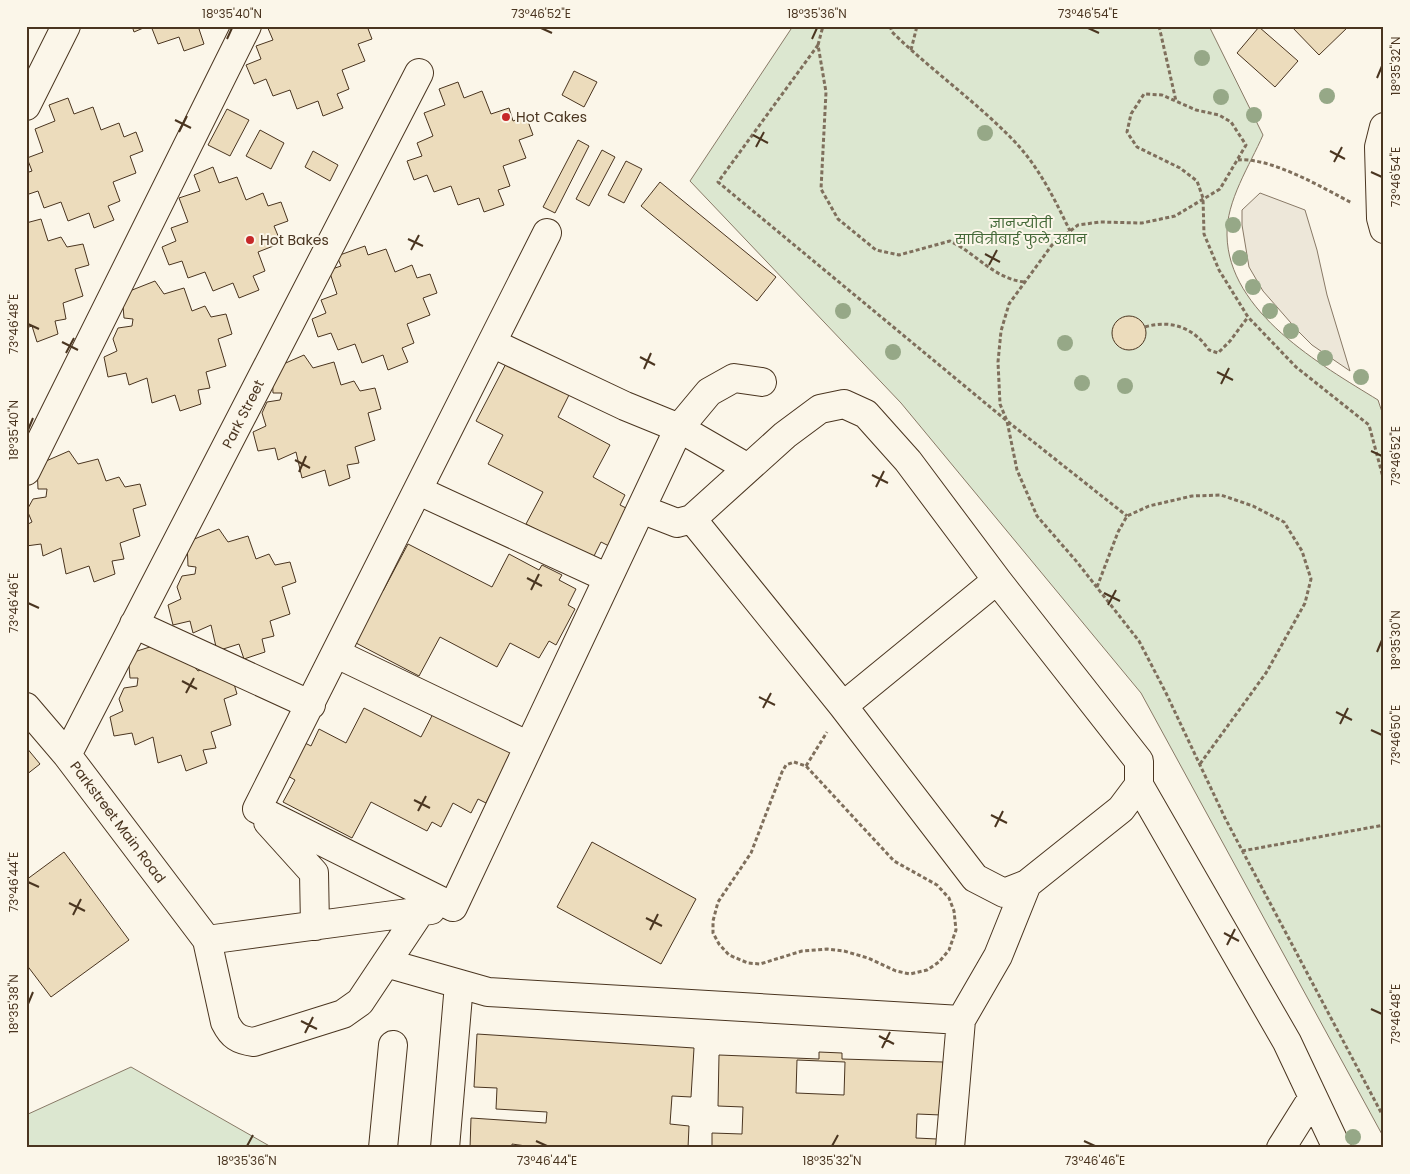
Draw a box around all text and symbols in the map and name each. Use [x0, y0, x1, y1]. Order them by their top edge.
text: 18°35'40"N [202, 5, 262, 22]
text: 73°46'52"E [511, 5, 571, 22]
text: 18°35'36"N [787, 5, 847, 22]
text: 73°46'54"E [1058, 5, 1118, 22]
text: 18°35'32"N [1387, 37, 1404, 95]
place label: Hot Cakes [516, 107, 587, 127]
marker: Hot Cakes [500, 111, 512, 123]
text: 73°46'54"E [1387, 147, 1404, 207]
park label: ज्ञानज्योती सावित्रीबाई फुले उद्यान [954, 213, 1088, 249]
place label: Hot Bakes [260, 230, 329, 250]
marker: Hot Bakes [244, 234, 256, 246]
text: 73°46'48"E [5, 294, 22, 354]
street label: Park Street [217, 376, 269, 452]
text: 18°35'40"N [5, 400, 22, 460]
text: 73°46'52"E [1387, 426, 1404, 486]
text: 73°46'46"E [5, 573, 22, 633]
text: 18°35'30"N [1387, 610, 1404, 670]
text: 73°46'50"E [1387, 705, 1404, 765]
street label: Parkstreet Main Road [66, 757, 170, 887]
text: 73°46'44"E [5, 852, 22, 912]
text: 18°35'38"N [5, 974, 22, 1034]
text: 73°46'48"E [1387, 984, 1404, 1044]
text: 18°35'36"N [217, 1152, 277, 1169]
text: 73°46'44"E [517, 1152, 577, 1169]
text: 18°35'32"N [803, 1152, 861, 1169]
text: 73°46'46"E [1065, 1152, 1125, 1169]

